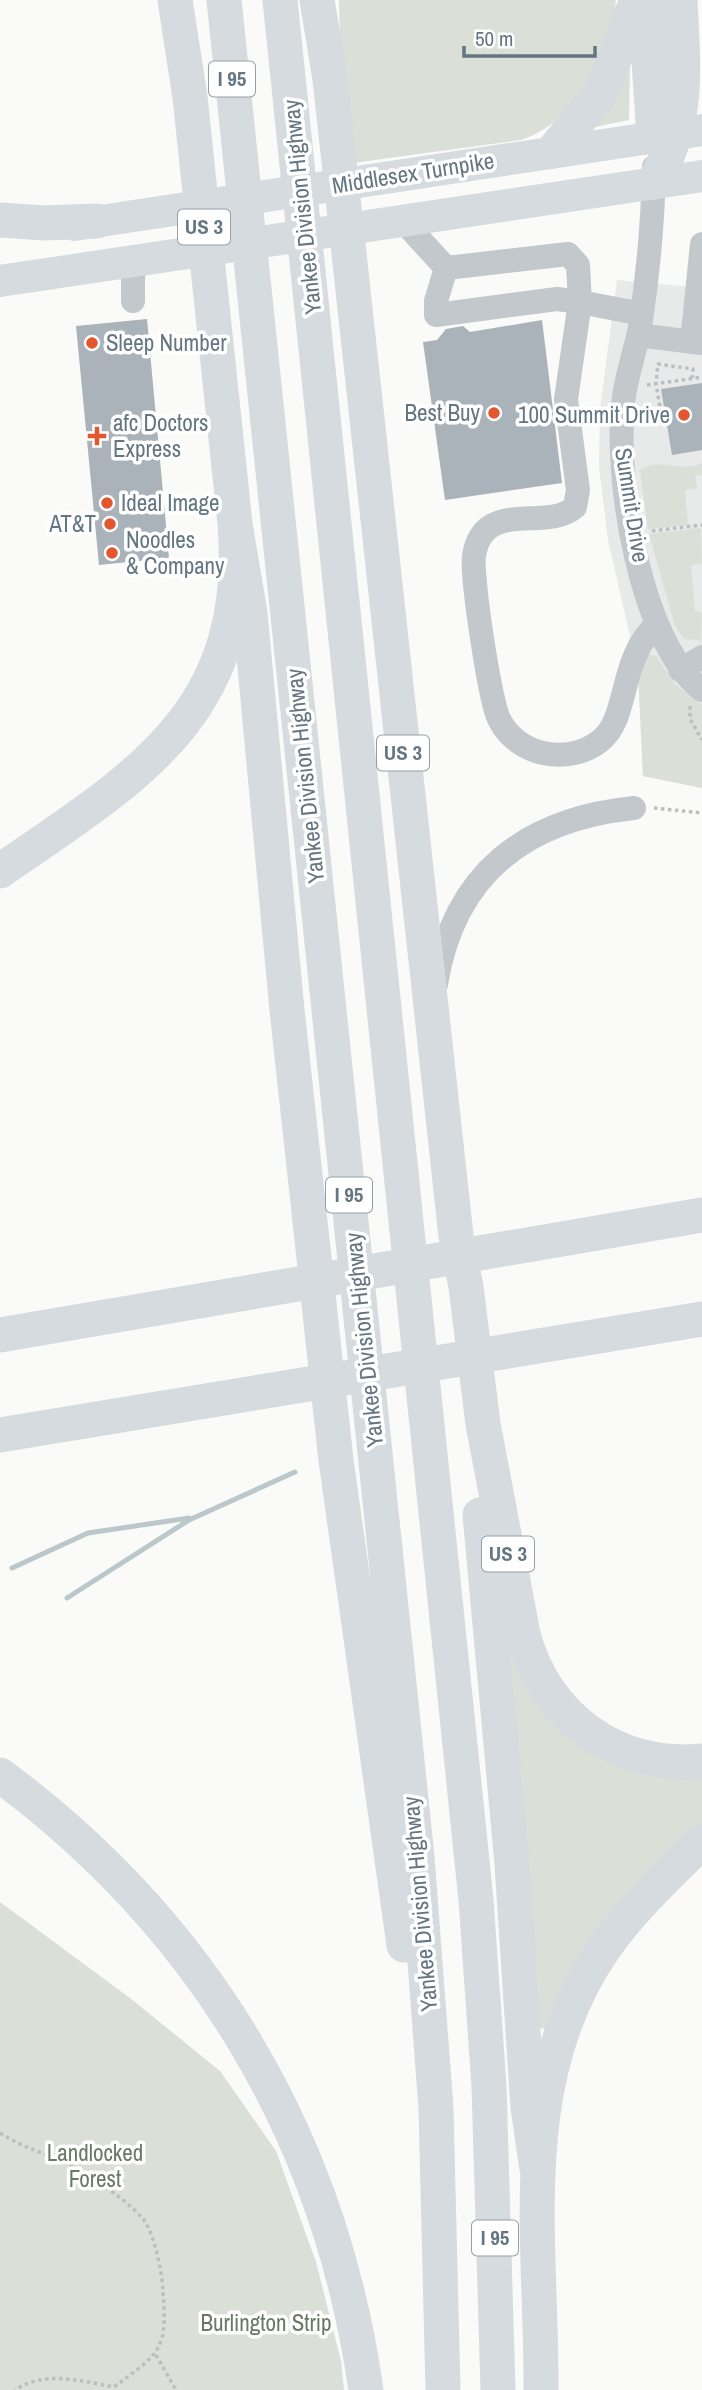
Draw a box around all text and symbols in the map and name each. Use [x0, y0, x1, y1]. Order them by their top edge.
scale bar [464, 14, 595, 58]
text: 50 m [475, 24, 513, 53]
road number: I 95 [209, 62, 255, 96]
street label: Yankee Division Highway [275, 98, 328, 316]
street label: Middlesex Turnpike [330, 144, 496, 201]
road number: US 3 [178, 210, 230, 244]
place label: Sleep Number [106, 327, 227, 358]
marker: Sleep Number [84, 335, 100, 351]
place label: Best Buy [405, 397, 481, 428]
place label: 100 Summit Drive [518, 399, 670, 430]
marker: Best Buy [486, 405, 502, 421]
place label: afc Doctors Express [113, 407, 208, 464]
marker: 100 Summit Drive [676, 407, 692, 423]
marker: afc Doctors Express [87, 426, 107, 446]
street label: Summit Drive [608, 446, 657, 564]
place label: Ideal Image [121, 487, 220, 518]
marker: Ideal Image [99, 495, 115, 511]
place label: AT&T [48, 508, 96, 539]
marker: AT&T [102, 516, 118, 532]
place label: Noodles & Company [126, 524, 225, 581]
marker: Noodles & Company [104, 545, 120, 561]
street label: Yankee Division Highway [278, 667, 331, 885]
road number: US 3 [377, 736, 429, 770]
road number: I 95 [326, 1178, 372, 1212]
street label: Yankee Division Highway [337, 1231, 390, 1449]
road number: US 3 [482, 1536, 534, 1572]
street label: Yankee Division Highway [395, 1795, 444, 2013]
park label: Landlocked Forest [47, 2137, 143, 2194]
road number: I 95 [472, 2220, 518, 2256]
park label: Burlington Strip [200, 2307, 332, 2338]

